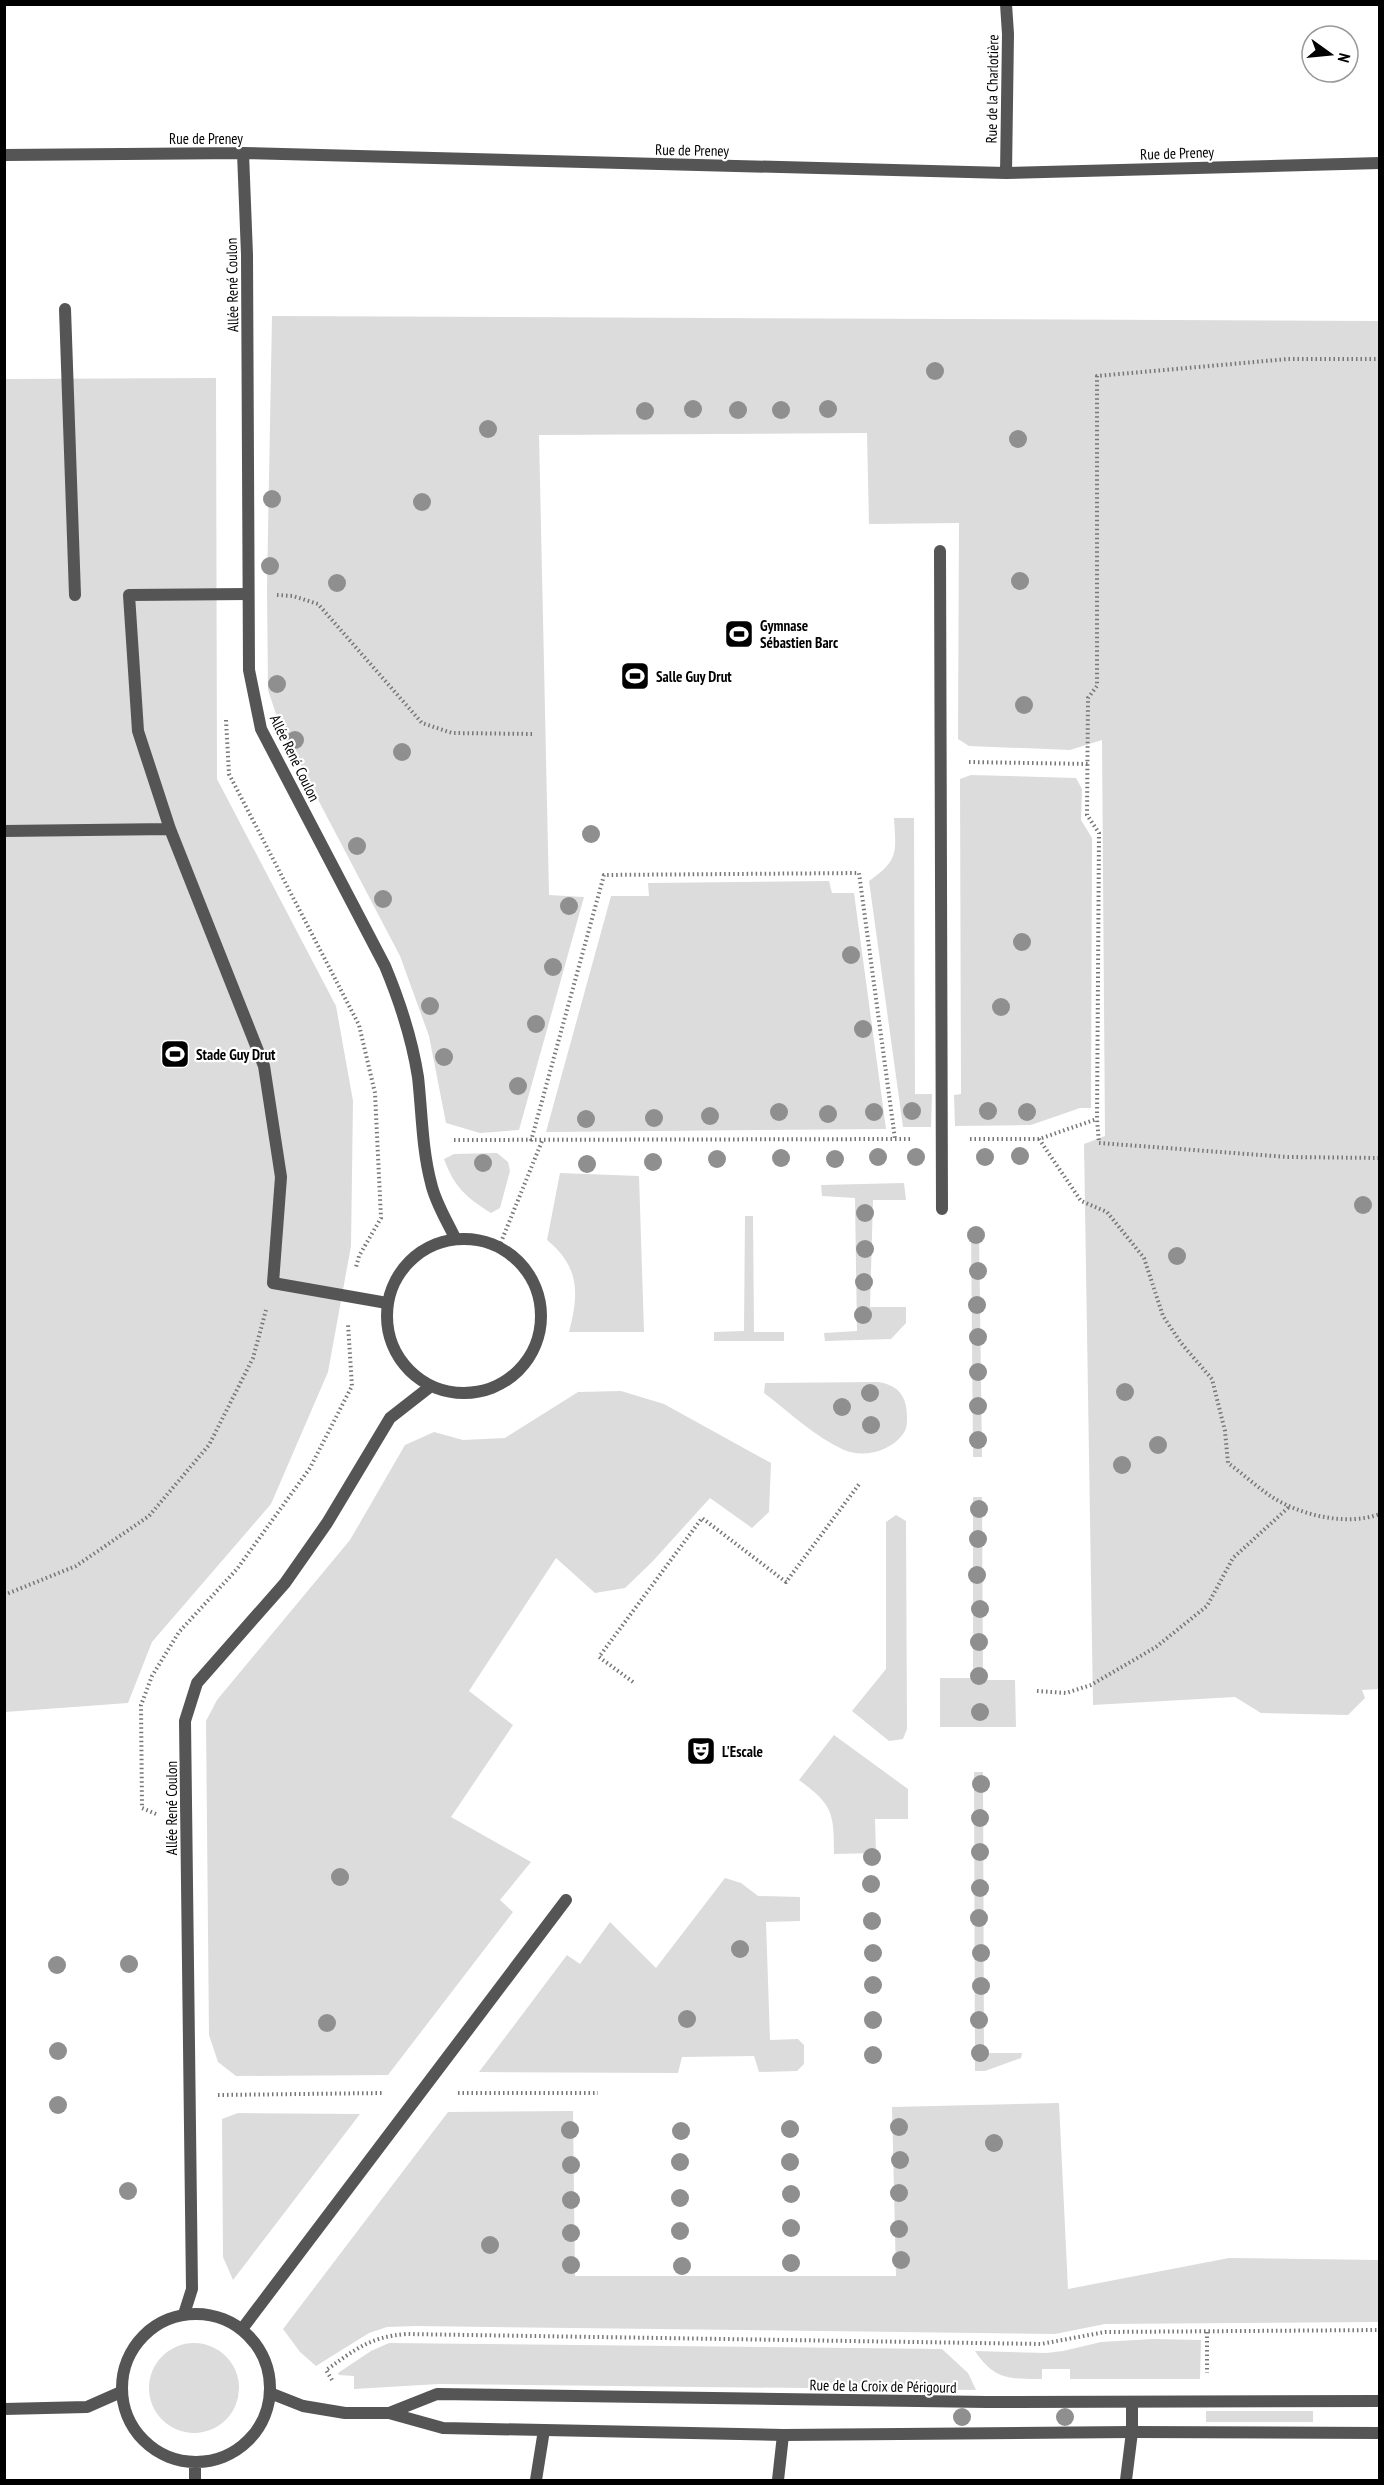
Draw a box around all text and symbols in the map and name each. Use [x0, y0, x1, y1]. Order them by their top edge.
north arrow [1300, 24, 1360, 84]
street label: Rue de la Charlotière [982, 34, 1002, 144]
text: N [1334, 51, 1355, 65]
street label: Rue de Preney [169, 129, 243, 148]
street label: Rue de Preney [655, 140, 729, 160]
street label: Rue de Preney [1140, 142, 1215, 164]
street label: Allée René Coulon [222, 238, 242, 332]
place label: Gymnase Sébastien Barc [760, 616, 839, 652]
sports icon: Gymnase Sébastien Barc [723, 618, 755, 650]
sports icon: Salle Guy Drut [619, 660, 651, 692]
place label: Salle Guy Drut [656, 667, 732, 686]
street label: Allée René Coulon [266, 711, 324, 805]
sports icon: Stade Guy Drut [159, 1038, 191, 1070]
place label: Stade Guy Drut [196, 1045, 276, 1064]
theatre icon: L'Escale [685, 1735, 717, 1767]
place label: L'Escale [722, 1742, 763, 1761]
street label: Allée René Coulon [162, 1761, 181, 1855]
street label: Rue de la Croix de Périgourd [809, 2375, 957, 2397]

